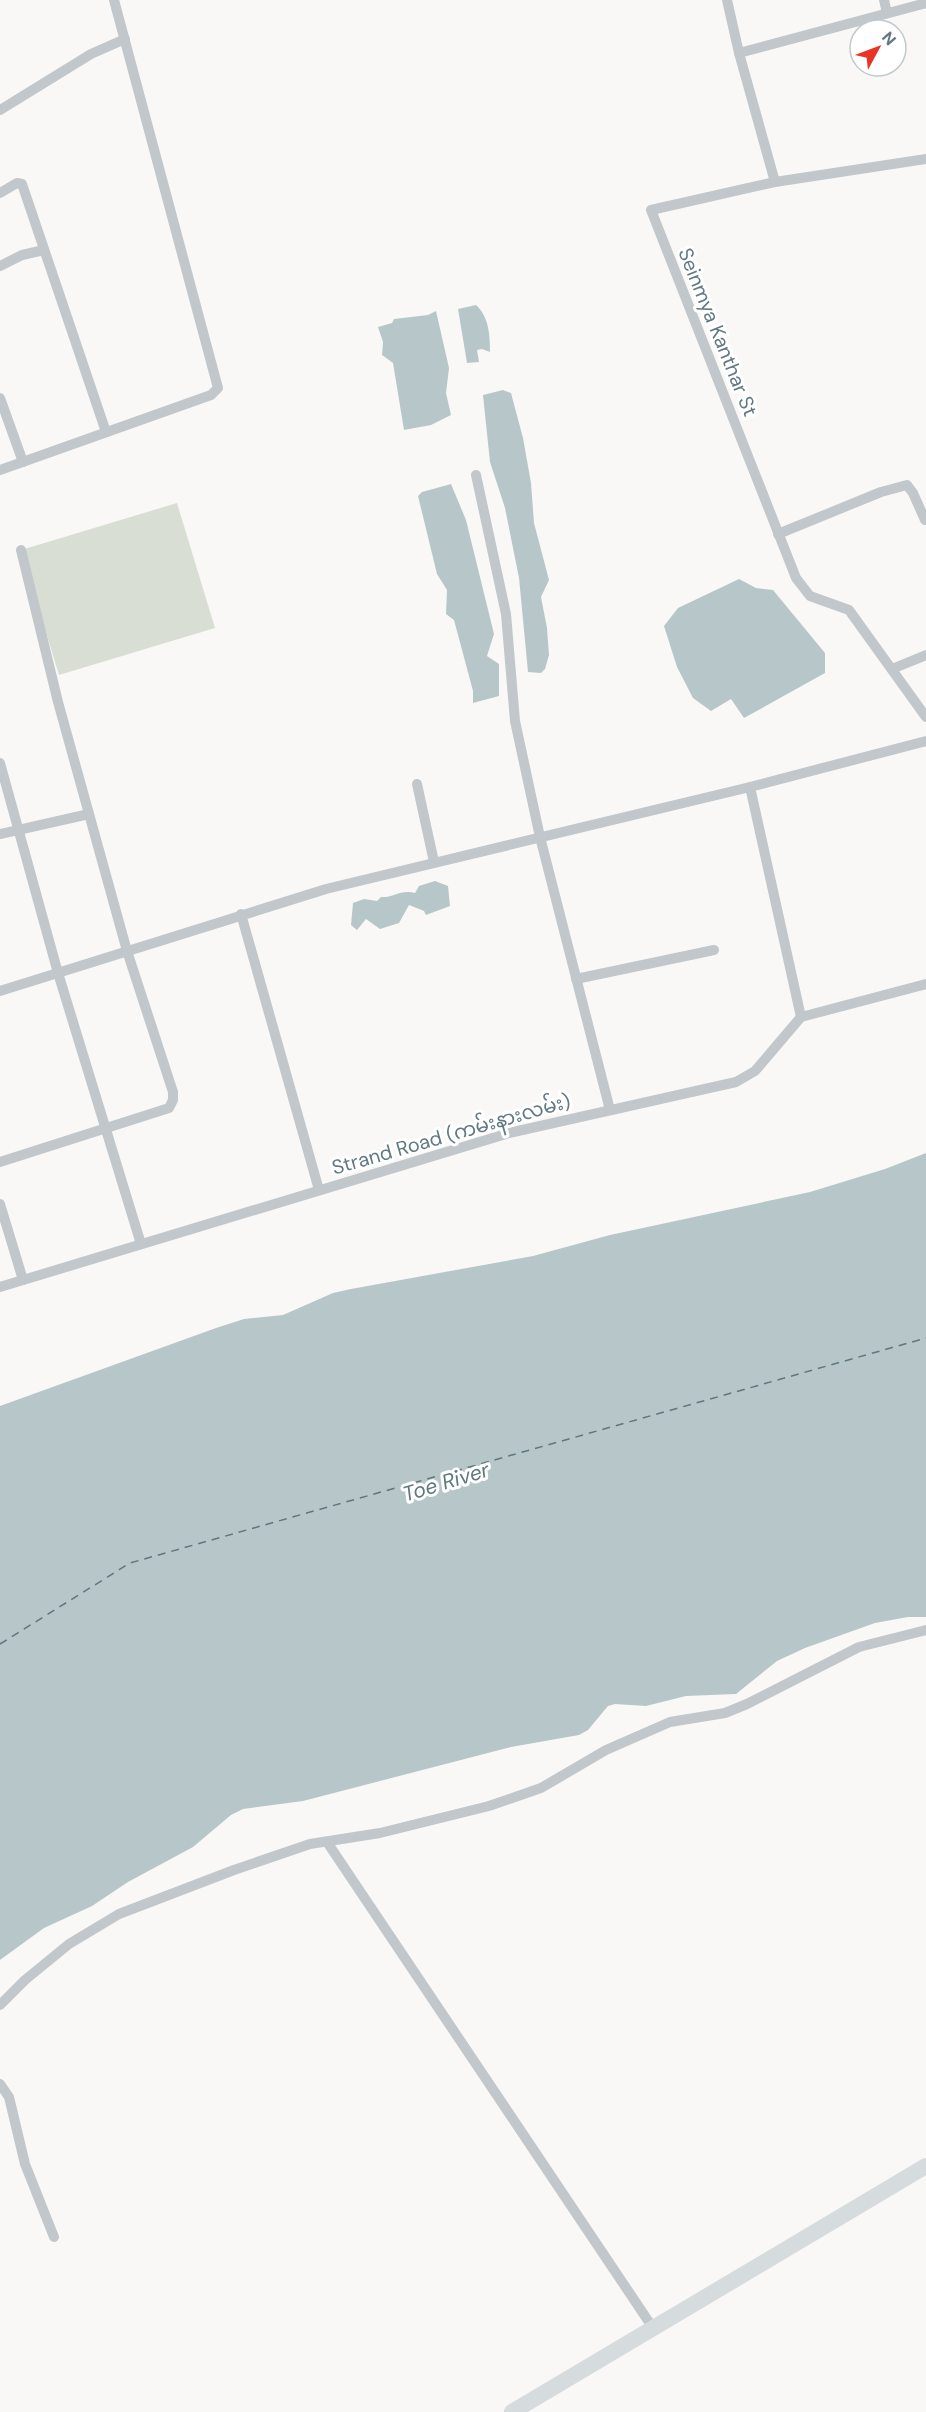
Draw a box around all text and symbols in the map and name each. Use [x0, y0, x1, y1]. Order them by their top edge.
north arrow [848, 18, 908, 78]
text: N [877, 27, 901, 50]
street label: Seinmya Kanthar St [672, 244, 764, 420]
street label: Strand Road (ကမ်းနားလမ်း) [328, 1086, 574, 1183]
water label: Toe River [399, 1455, 494, 1508]

